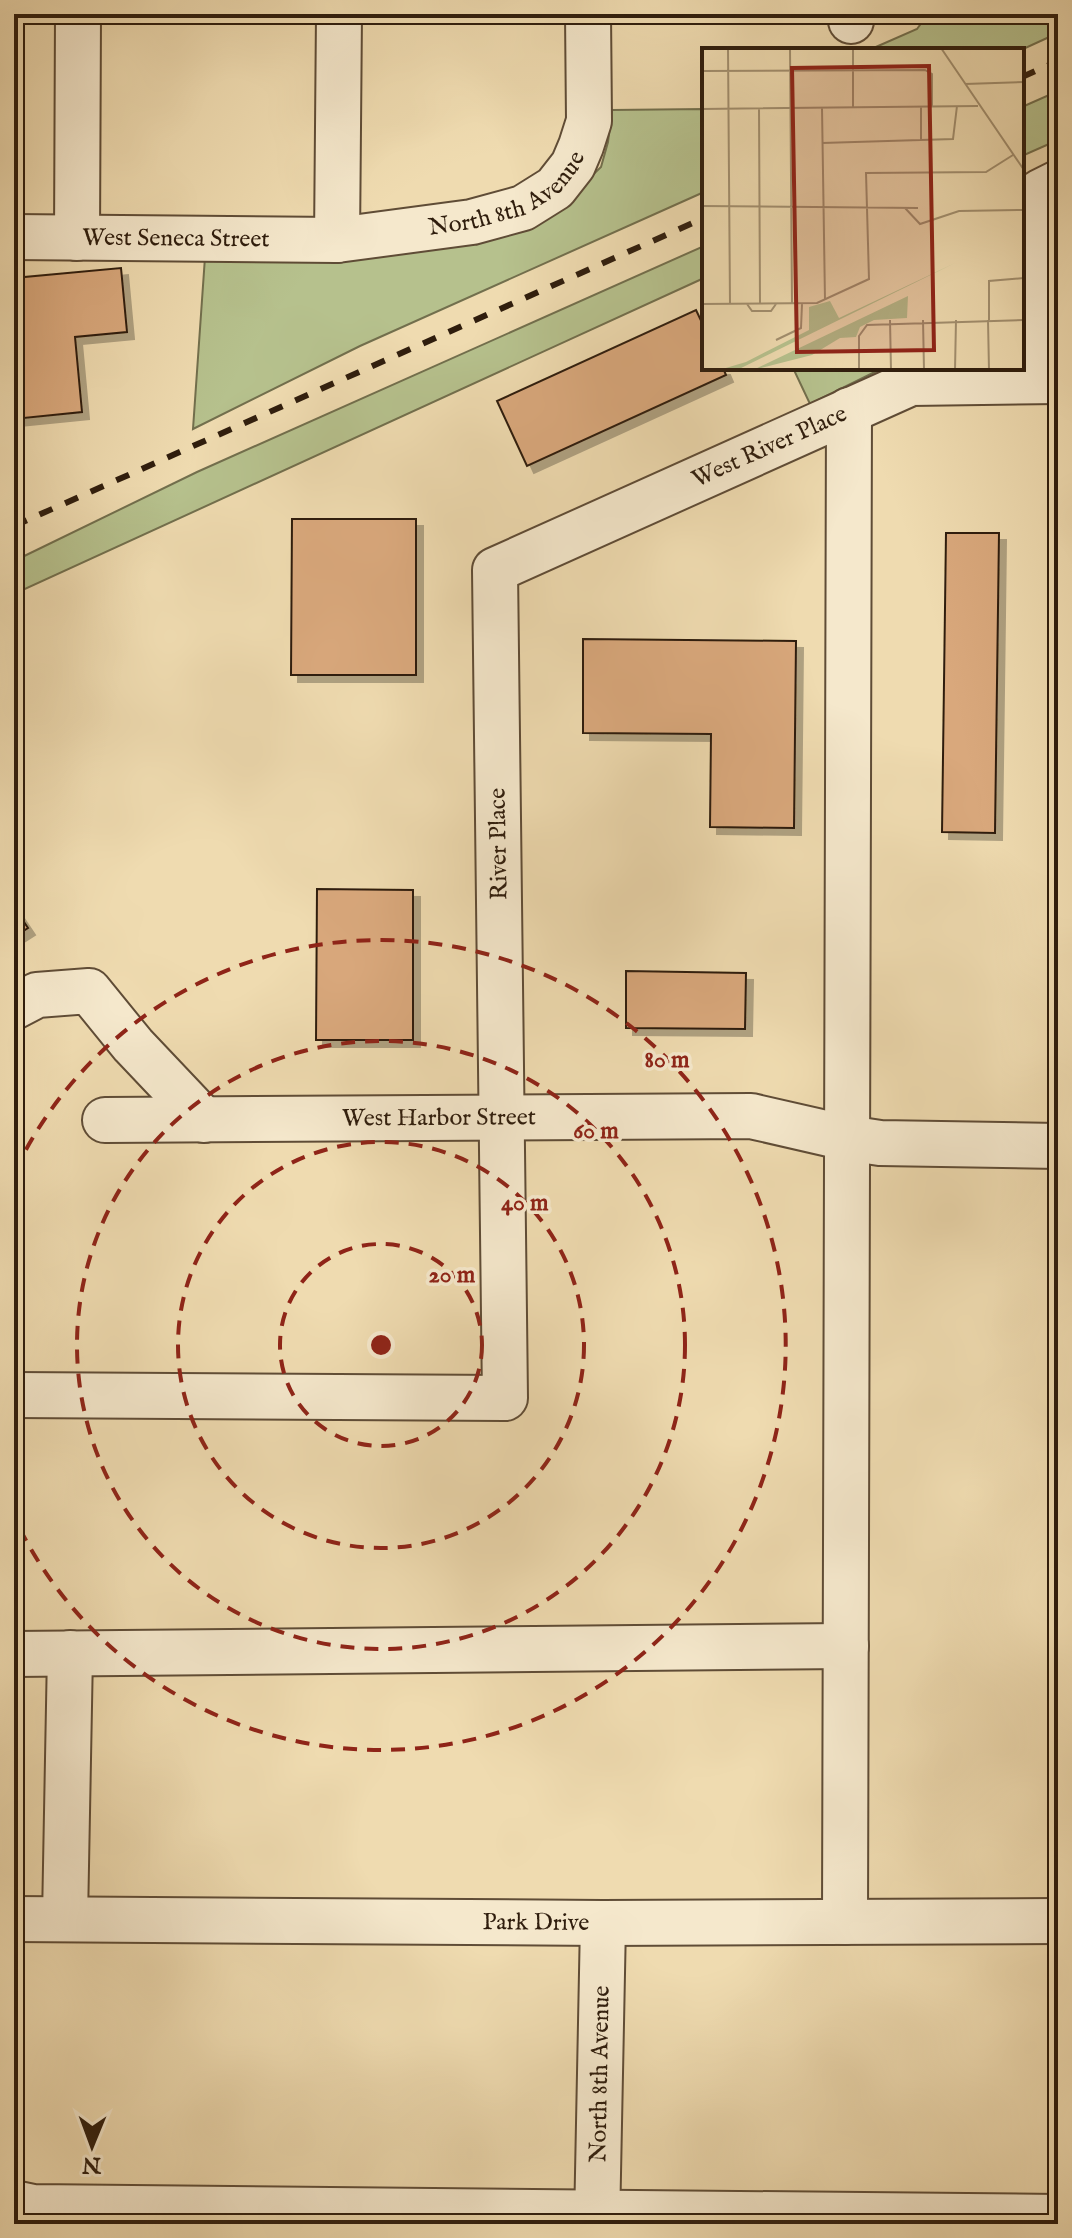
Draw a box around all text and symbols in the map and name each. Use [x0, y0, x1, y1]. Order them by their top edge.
inset map [702, 48, 1024, 370]
street label: North 8th Avenue [427, 147, 593, 243]
street label: West Seneca Street [82, 222, 270, 255]
street label: West River Place [687, 398, 852, 495]
street label: River Place [483, 788, 515, 900]
text: 80 m [645, 1045, 690, 1076]
street label: West Harbor Street [342, 1102, 536, 1134]
text: 60 m [573, 1116, 619, 1147]
text: 40 m [501, 1188, 549, 1219]
text: 20 m [429, 1260, 476, 1291]
centre of rings [367, 1331, 395, 1359]
street label: Park Drive [482, 1907, 590, 1938]
street label: North 8th Avenue [583, 1985, 617, 2163]
north arrow [52, 2106, 132, 2186]
text: N [82, 2150, 102, 2178]

